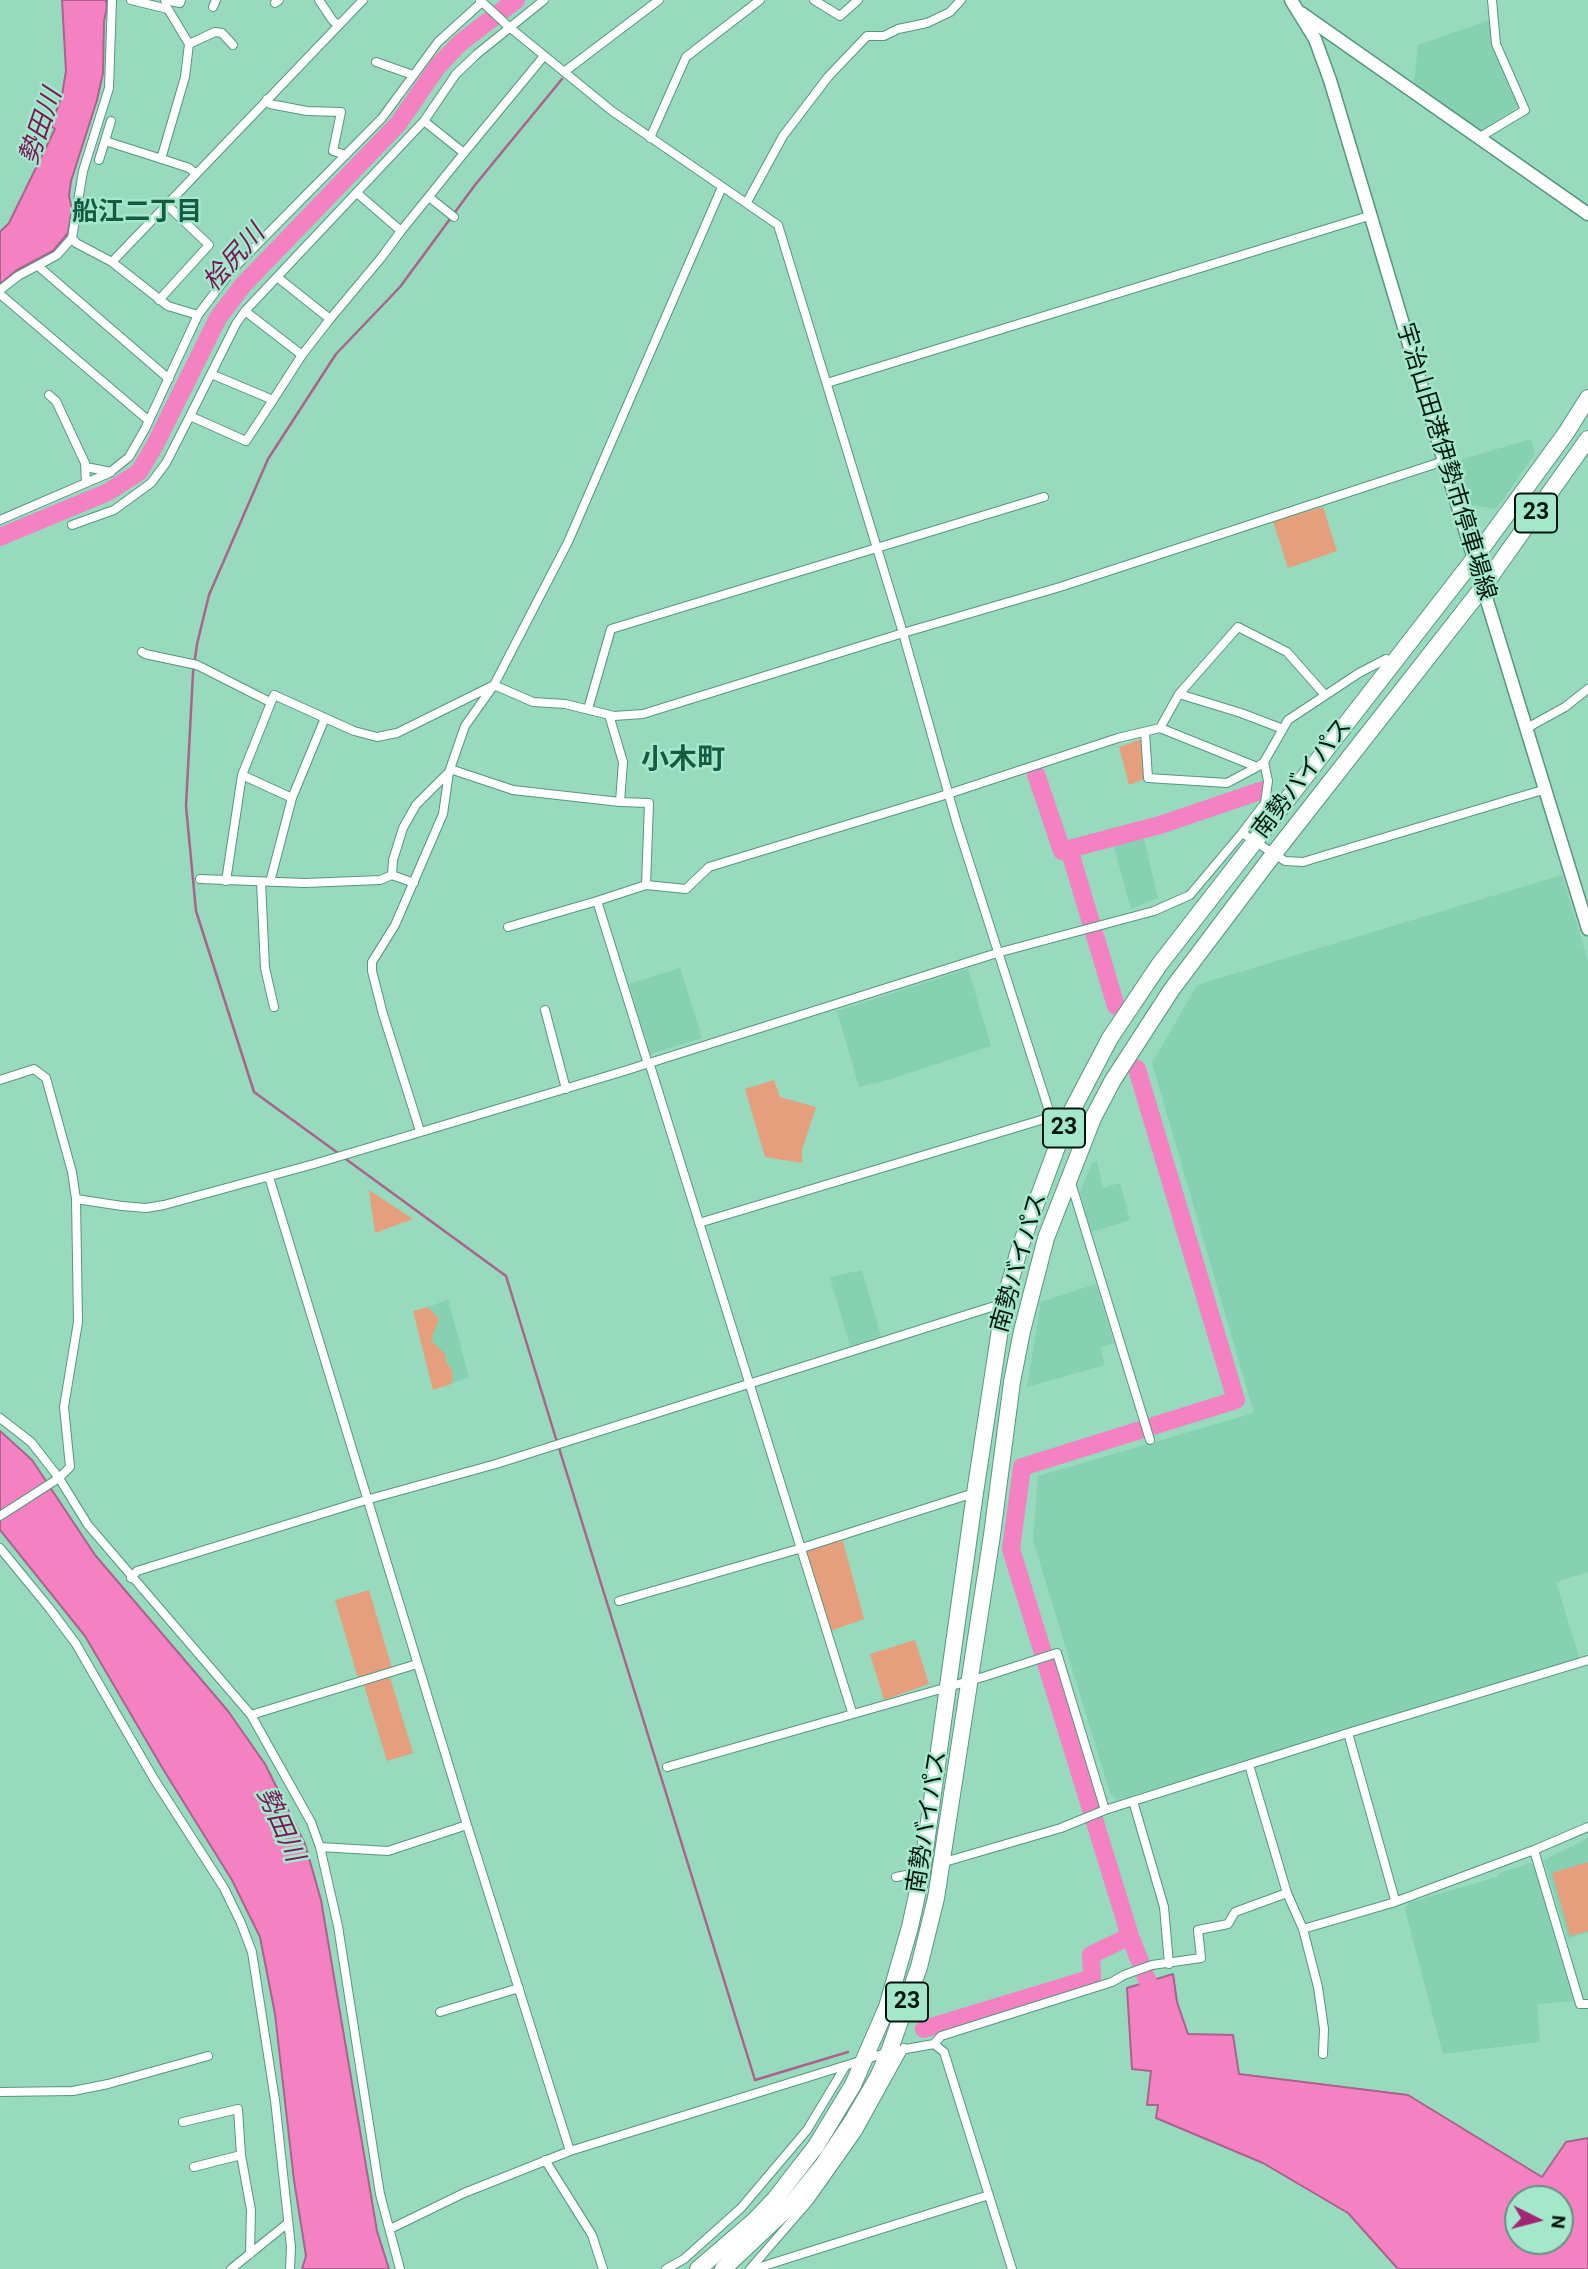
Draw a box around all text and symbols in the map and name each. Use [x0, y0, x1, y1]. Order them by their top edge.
water label: 勢田川 [15, 85, 69, 169]
district label: 船江二丁目 [72, 197, 202, 229]
water label: 桧尻川 [198, 219, 272, 299]
street label: 宇治山田港伊勢市停車場線 [1389, 320, 1501, 604]
road number: 23 [1515, 494, 1557, 533]
street label: 南勢バイパス [1247, 713, 1359, 845]
district label: 小木町 [641, 744, 725, 778]
road number: 23 [1043, 1108, 1085, 1148]
street label: 南勢バイパス [986, 1190, 1054, 1336]
street label: 南勢バイパス [903, 1749, 953, 1895]
water label: 勢田川 [249, 1783, 309, 1867]
road number: 23 [886, 1982, 928, 2022]
north arrow [1504, 2185, 1574, 2255]
text: N [1546, 2214, 1571, 2230]

